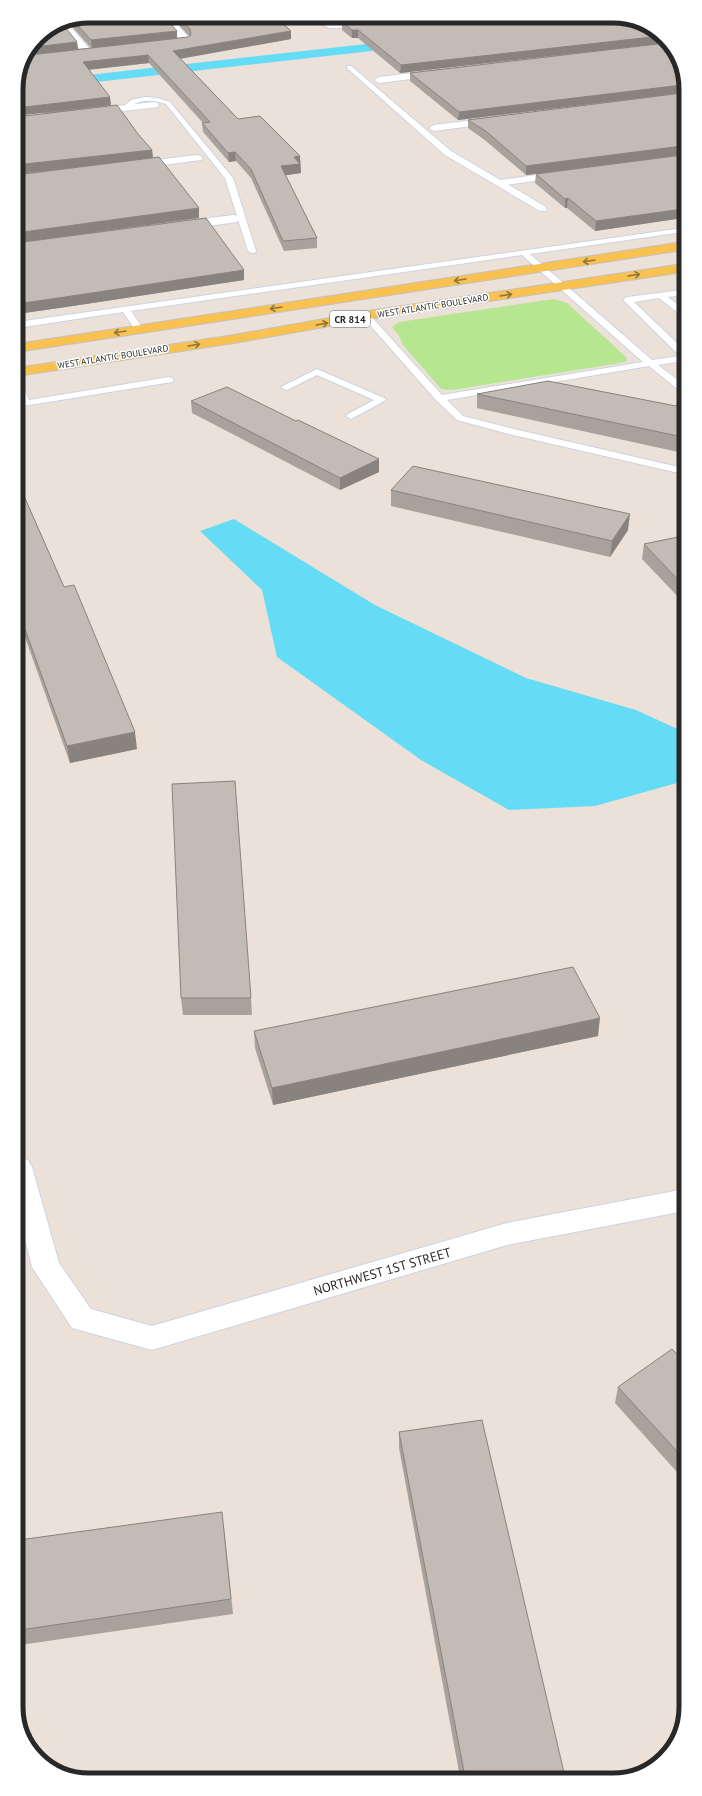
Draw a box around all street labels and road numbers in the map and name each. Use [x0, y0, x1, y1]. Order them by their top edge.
street label: WEST ATLANTIC BOULEVARD [377, 291, 489, 320]
road number: CR 814 [330, 311, 370, 327]
street label: WEST ATLANTIC BOULEVARD [57, 342, 169, 371]
street label: NORTHWEST 1ST STREET [311, 1244, 453, 1299]

